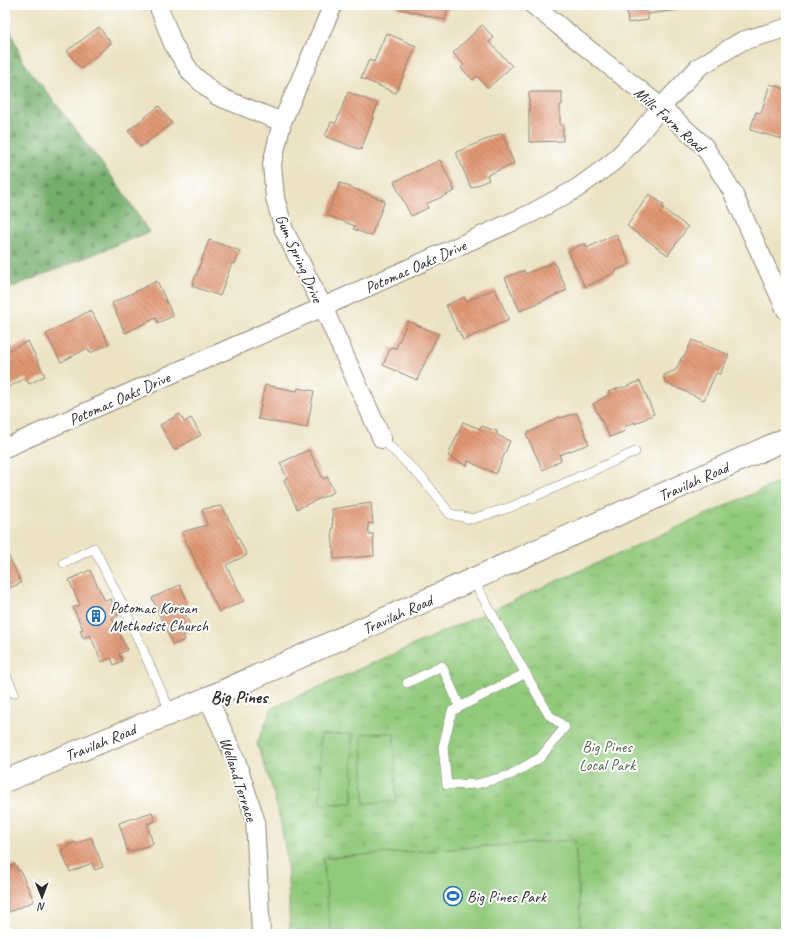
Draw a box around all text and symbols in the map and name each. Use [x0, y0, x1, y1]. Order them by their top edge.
street label: Mills Farm Road [630, 83, 711, 159]
street label: Gum Spring Drive [271, 211, 328, 307]
street label: Potomac Oaks Drive [362, 235, 471, 298]
street label: Potomac Oaks Drive [66, 367, 175, 430]
street label: Travilah Road [655, 457, 734, 506]
street label: Travilah Road [359, 590, 438, 639]
place label: Potomac Korean Methodist Church [110, 598, 209, 636]
building icon: Potomac Korean Methodist Church [85, 605, 107, 627]
district label: Big Pines [211, 686, 269, 708]
street label: Travilah Road [62, 719, 141, 766]
street label: Welland Terrace [215, 735, 262, 826]
park label: Big Pines Local Park [579, 737, 636, 775]
north arrow [22, 877, 62, 917]
sports icon: Big Pines Park [442, 885, 464, 907]
place label: Big Pines Park [467, 887, 547, 907]
text: N [36, 900, 46, 914]

